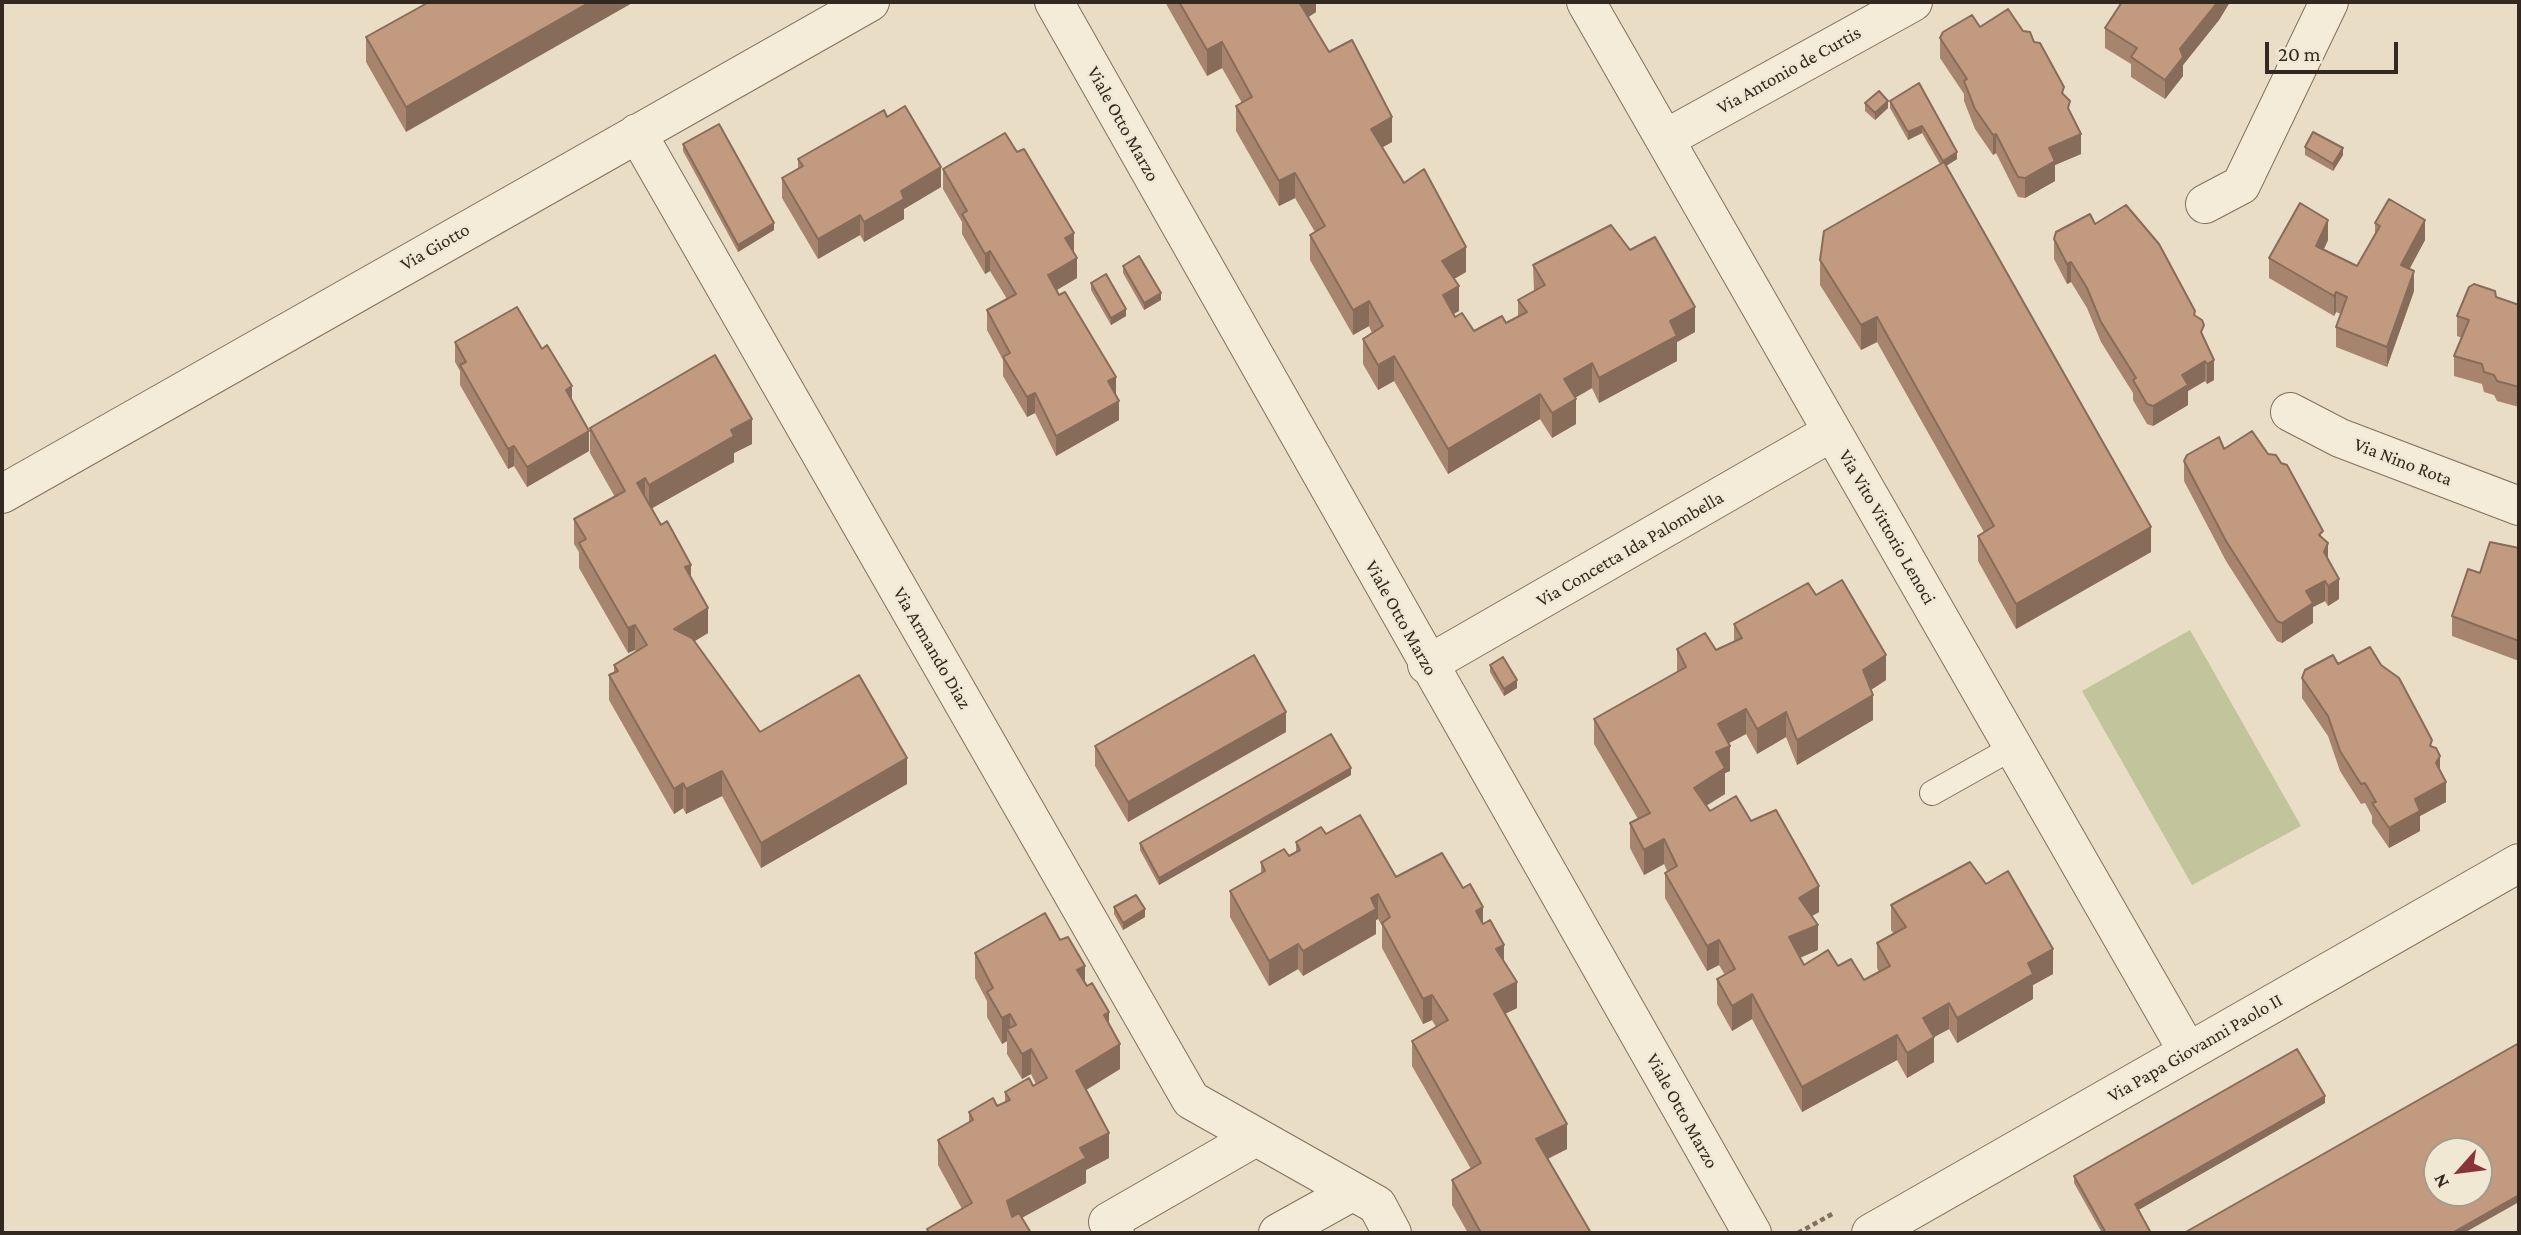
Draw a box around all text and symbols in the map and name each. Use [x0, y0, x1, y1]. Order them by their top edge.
street label: Via Antonio de Curtis [1713, 21, 1865, 119]
scale bar [2269, 28, 2402, 72]
text: 20 m [2278, 42, 2321, 66]
street label: Viale Otto Marzo [1082, 62, 1164, 186]
street label: Via Giotto [396, 218, 474, 276]
street label: Via Nino Rota [2351, 433, 2455, 491]
street label: Via Vito Vittorio Lenoci [1833, 446, 1941, 608]
street label: Via Concetta Ida Palombella [1532, 486, 1728, 612]
street label: Viale Otto Marzo [1360, 556, 1442, 680]
street label: Via Armando Diaz [888, 583, 976, 713]
street label: Via Papa Giovanni Paolo II [2104, 989, 2286, 1107]
street label: Viale Otto Marzo [1641, 1049, 1723, 1173]
north arrow [2423, 1137, 2493, 1207]
text: N [2428, 1171, 2453, 1192]

